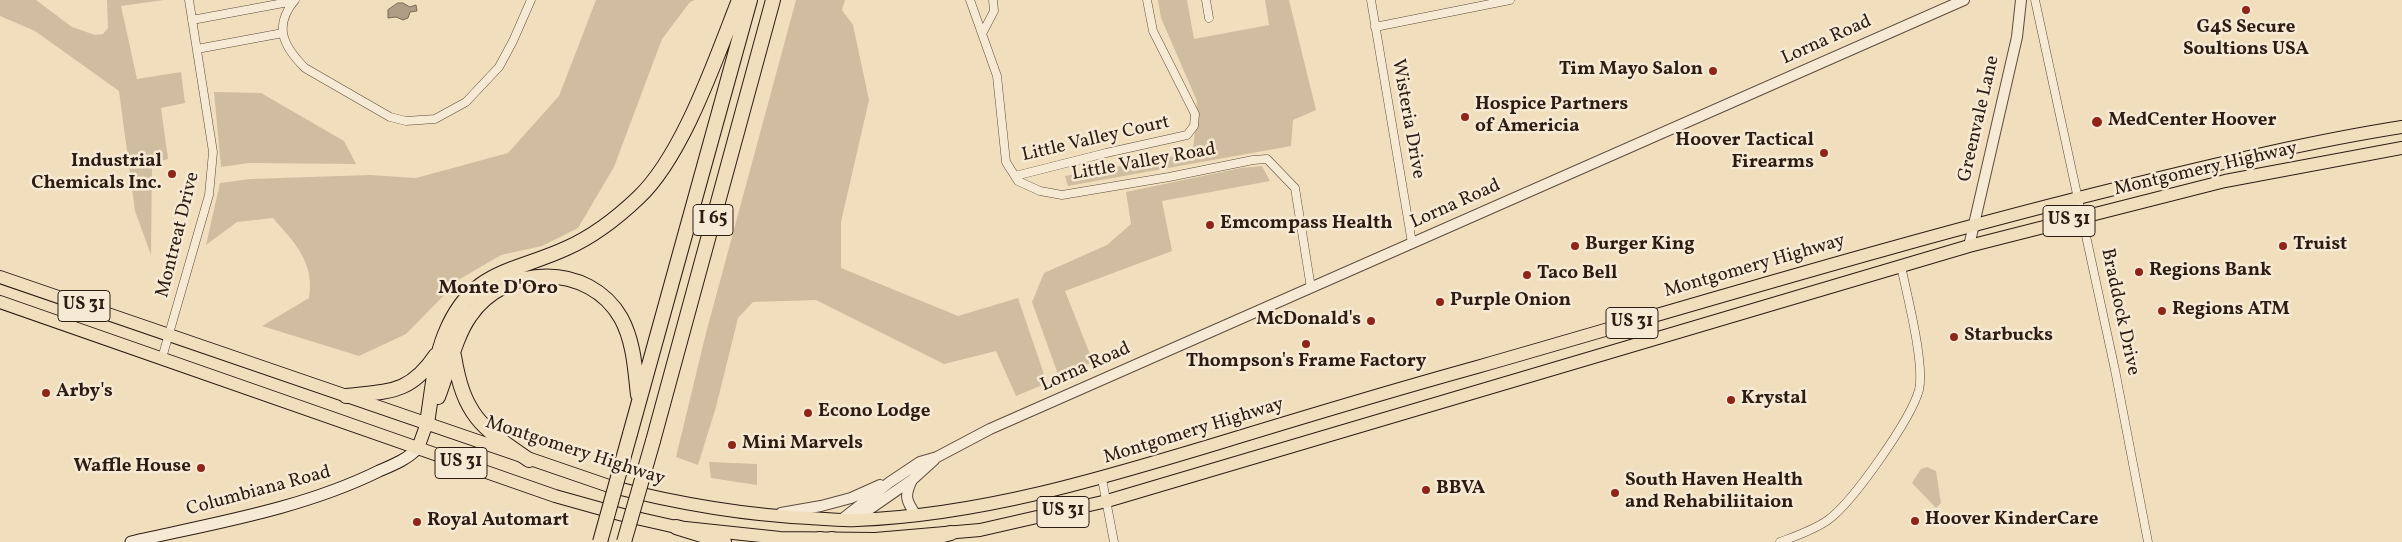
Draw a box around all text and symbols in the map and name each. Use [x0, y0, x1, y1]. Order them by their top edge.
marker: G4S Secure Soultions USA [2240, 4, 2252, 16]
street label: Lorna Road [1778, 11, 1876, 71]
place label: G4S Secure Soultions USA [2183, 18, 2309, 62]
street label: Greenvale Lane [1954, 54, 2006, 184]
street label: Wisteria Drive [1385, 57, 1429, 181]
place label: Tim Mayo Salon [1559, 60, 1703, 82]
marker: Tim Mayo Salon [1707, 65, 1719, 77]
place label: Hospice Partners of Americia [1475, 95, 1628, 139]
marker: Hospice Partners of Americia [1459, 111, 1471, 123]
place label: MedCenter Hoover [2108, 111, 2276, 133]
street label: Little Valley Court [1020, 112, 1172, 168]
marker: MedCenter Hoover [2090, 115, 2104, 129]
place label: Hoover Tactical Firearms [1675, 131, 1814, 175]
street label: Montgomery Highway [2112, 138, 2300, 202]
street label: Little Valley Road [1070, 139, 1218, 187]
marker: Hoover Tactical Firearms [1818, 147, 1830, 159]
place label: Industrial Chemicals Inc. [31, 152, 162, 196]
marker: Industrial Chemicals Inc. [166, 168, 178, 180]
street label: Montreat Drive [152, 170, 206, 300]
street label: Lorna Road [1407, 175, 1505, 235]
road number: I 65 [693, 204, 733, 236]
road number: US 31 [2043, 206, 2095, 237]
place label: Emcompass Health [1220, 214, 1393, 236]
marker: Emcompass Health [1204, 219, 1216, 231]
street label: Montgomery Highway [1662, 230, 1848, 304]
place label: Burger King [1585, 235, 1695, 257]
place label: Truist [2293, 235, 2347, 257]
marker: Burger King [1569, 240, 1581, 252]
marker: Truist [2277, 240, 2289, 252]
street label: Braddock Drive [2094, 246, 2144, 378]
place label: Regions Bank [2149, 261, 2272, 283]
place label: Taco Bell [1537, 264, 1617, 286]
marker: Regions Bank [2133, 266, 2145, 278]
marker: Taco Bell [1521, 269, 1533, 281]
district label: Monte D'Oro [438, 277, 558, 301]
road number: US 31 [58, 290, 110, 322]
place label: Purple Onion [1450, 291, 1571, 313]
marker: Purple Onion [1434, 296, 1446, 308]
place label: Regions ATM [2172, 300, 2290, 322]
marker: Regions ATM [2156, 305, 2168, 317]
road number: US 31 [1606, 307, 1658, 338]
place label: McDonald's [1256, 310, 1361, 332]
marker: McDonald's [1365, 315, 1377, 327]
place label: Starbucks [1964, 326, 2053, 348]
marker: Starbucks [1948, 331, 1960, 343]
street label: Lorna Road [1037, 338, 1135, 398]
marker: Thompson's Frame Factory [1300, 338, 1312, 350]
place label: Thompson's Frame Factory [1186, 352, 1426, 374]
place label: Arby's [56, 382, 113, 404]
marker: Arby's [40, 387, 52, 399]
place label: Krystal [1741, 389, 1807, 411]
street label: Montgomery Highway [1101, 394, 1287, 470]
marker: Krystal [1725, 394, 1737, 406]
place label: Econo Lodge [818, 402, 930, 424]
marker: Econo Lodge [802, 407, 814, 419]
street label: Montgomery Highway [482, 412, 668, 492]
place label: Mini Marvels [742, 434, 863, 456]
marker: Mini Marvels [726, 439, 738, 451]
road number: US 31 [435, 448, 487, 478]
place label: Waffle House [74, 457, 191, 479]
street label: Columbiana Road [184, 462, 334, 522]
marker: Waffle House [195, 462, 207, 474]
place label: South Haven Health and Rehabiliitaion [1625, 471, 1803, 515]
place label: BBVA [1436, 479, 1485, 501]
marker: BBVA [1420, 484, 1432, 496]
marker: South Haven Health and Rehabiliitaion [1609, 487, 1621, 499]
road number: US 31 [1037, 497, 1089, 528]
place label: Hoover KinderCare [1925, 510, 2098, 532]
place label: Royal Automart [427, 511, 569, 533]
marker: Hoover KinderCare [1909, 515, 1921, 527]
marker: Royal Automart [411, 516, 423, 528]

